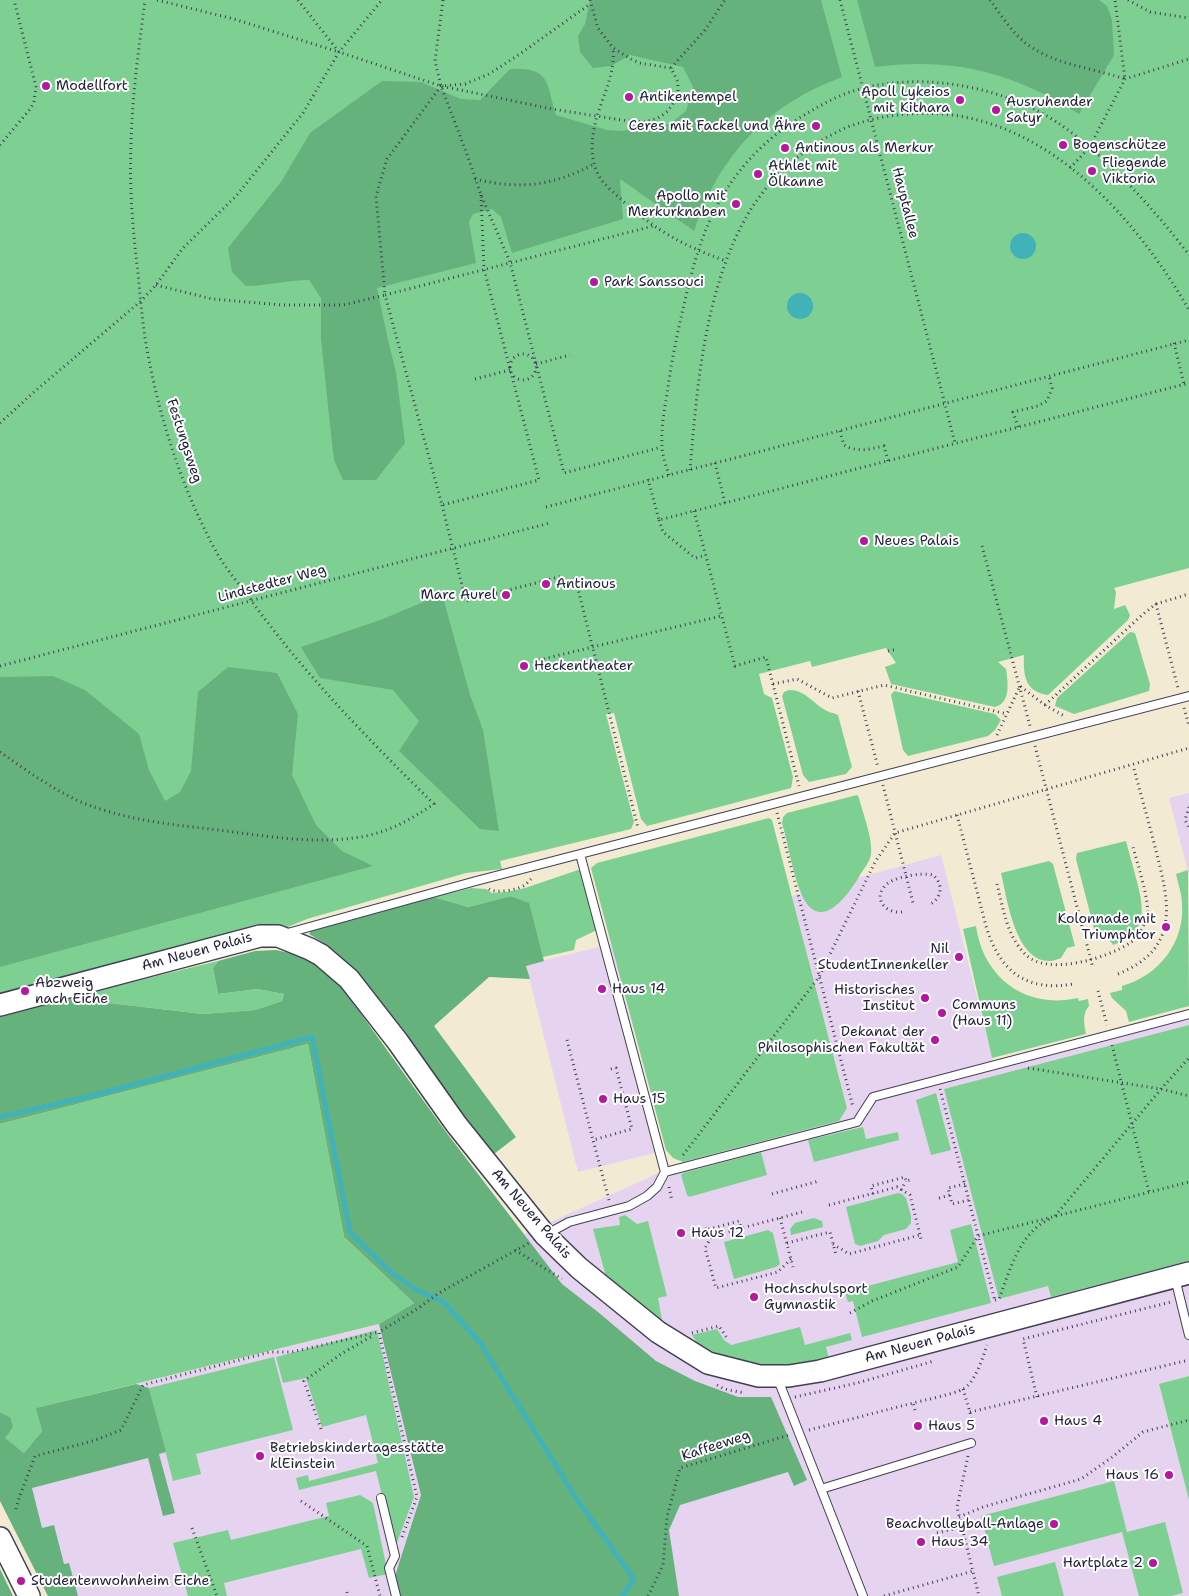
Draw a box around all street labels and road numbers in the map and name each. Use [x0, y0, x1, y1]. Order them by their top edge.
street label: Hauptallee [888, 166, 922, 240]
street label: Festungsweg [163, 397, 205, 485]
street label: Lindstedter Weg [216, 561, 328, 607]
street label: Am Neuen Palais [140, 929, 254, 975]
street label: Am Neuen Palais [487, 1166, 575, 1262]
street label: Am Neuen Palais [863, 1321, 977, 1367]
street label: Kaffeeweg [680, 1427, 752, 1465]

